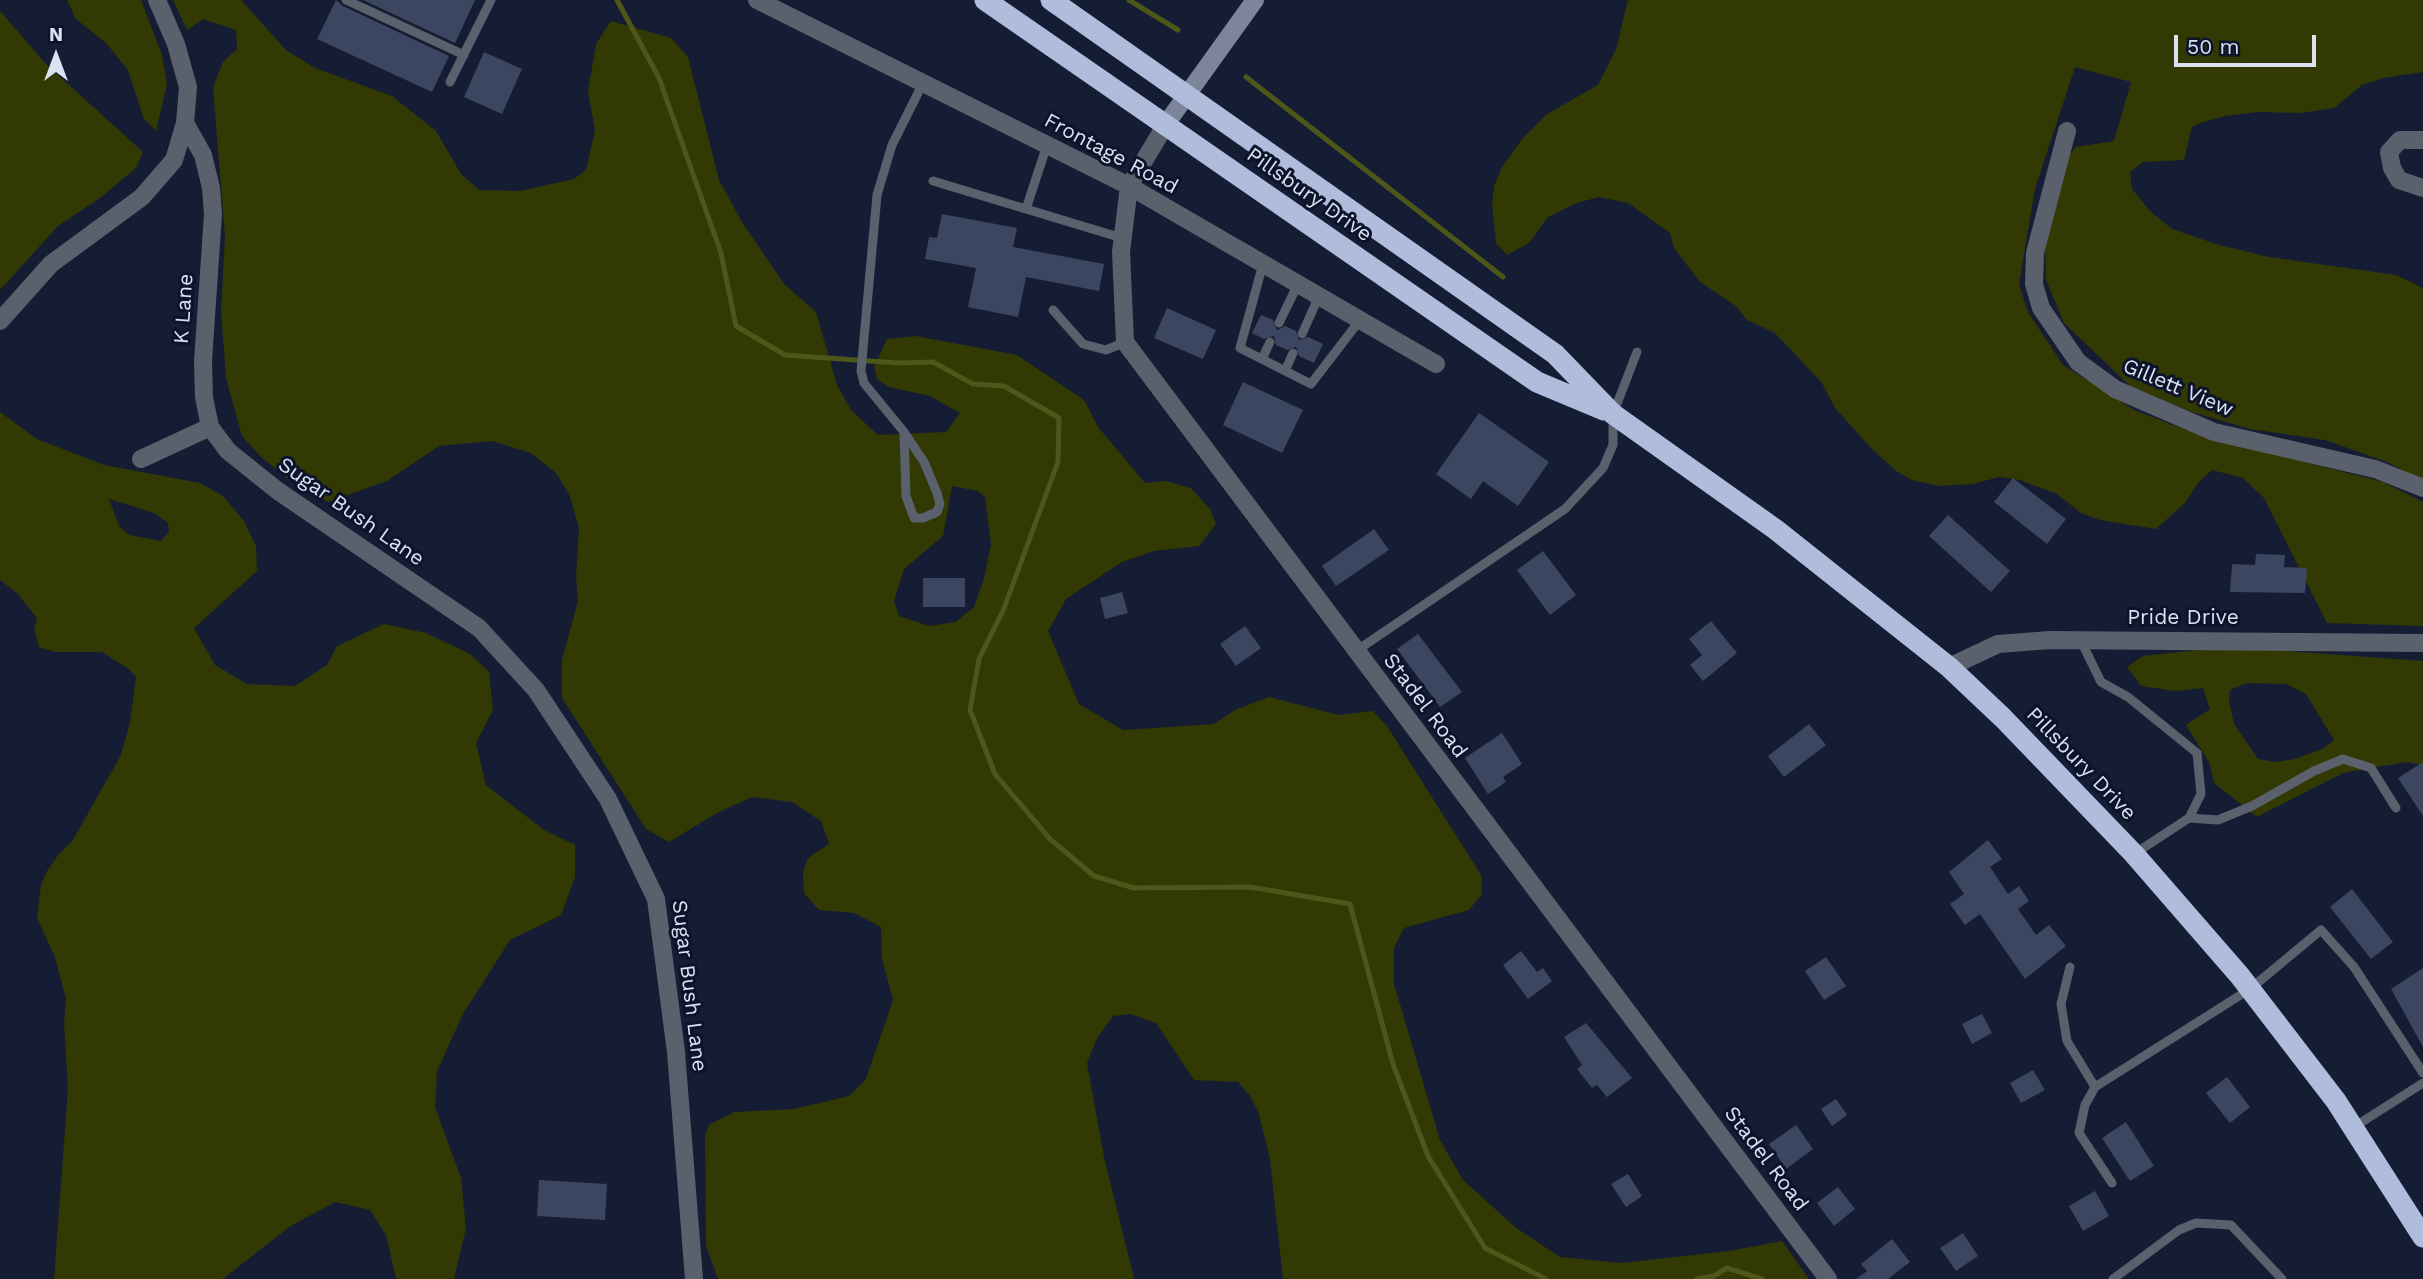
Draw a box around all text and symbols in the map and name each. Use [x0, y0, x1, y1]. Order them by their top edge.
north arrow [21, 21, 91, 91]
scale bar [2178, 21, 2320, 65]
text: N [49, 23, 63, 46]
text: 50 m [2187, 34, 2239, 59]
street label: Frontage Road [1040, 108, 1182, 200]
street label: Pillsbury Drive [1241, 142, 1377, 248]
street label: K Lane [169, 273, 199, 345]
street label: Gillett View [2119, 353, 2237, 423]
street label: Sugar Bush Lane [273, 452, 429, 572]
street label: Pride Drive [2127, 605, 2239, 631]
street label: Stadel Road [1378, 649, 1472, 763]
street label: Pillsbury Drive [2021, 702, 2141, 826]
street label: Sugar Bush Lane [666, 899, 712, 1073]
street label: Stadel Road [1719, 1102, 1813, 1216]

